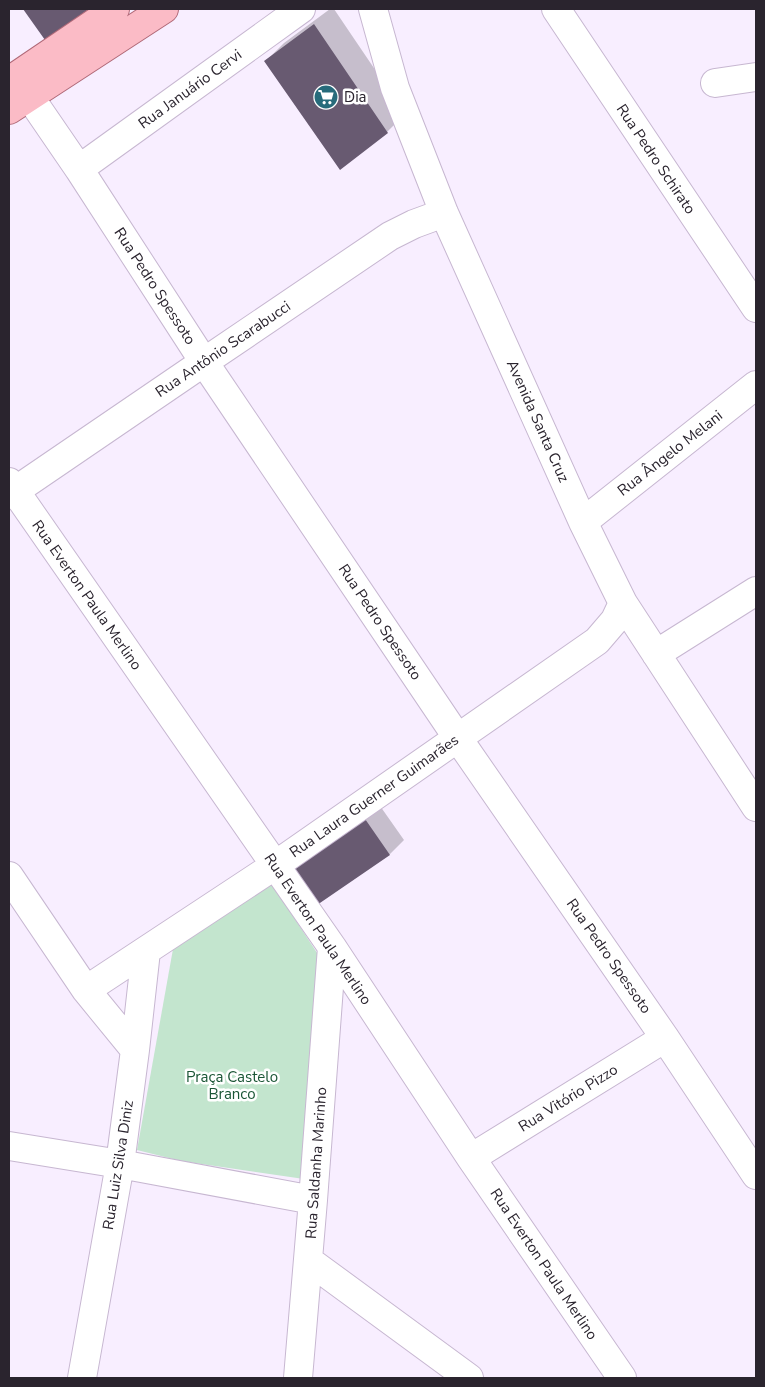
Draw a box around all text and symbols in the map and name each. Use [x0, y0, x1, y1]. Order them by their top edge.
street label: Rua Januário Cervi [134, 45, 246, 133]
supermarket icon: Dia [313, 84, 339, 110]
place label: Dia [344, 87, 367, 107]
street label: Rua Pedro Schirato [612, 100, 700, 218]
street label: Rua Pedro Spessoto [110, 224, 200, 348]
street label: Rua Antônio Scarabucci [151, 296, 295, 402]
street label: Avenida Santa Cruz [502, 357, 574, 486]
street label: Rua Ângelo Melani [613, 406, 727, 500]
street label: Rua Everton Paula Merlino [28, 516, 146, 674]
street label: Rua Pedro Spessoto [334, 560, 426, 684]
street label: Rua Laura Guerner Guimarães [285, 730, 463, 862]
street label: Rua Everton Paula Merlino [260, 849, 376, 1009]
street label: Rua Pedro Spessoto [562, 895, 656, 1017]
street label: Rua Vitório Pizzo [514, 1059, 622, 1137]
park label: Praça Castelo Branco [186, 1067, 278, 1104]
street label: Rua Saldanha Marinho [301, 1086, 331, 1240]
street label: Rua Luiz Silva Diniz [98, 1099, 138, 1231]
street label: Rua Everton Paula Merlino [486, 1184, 602, 1344]

